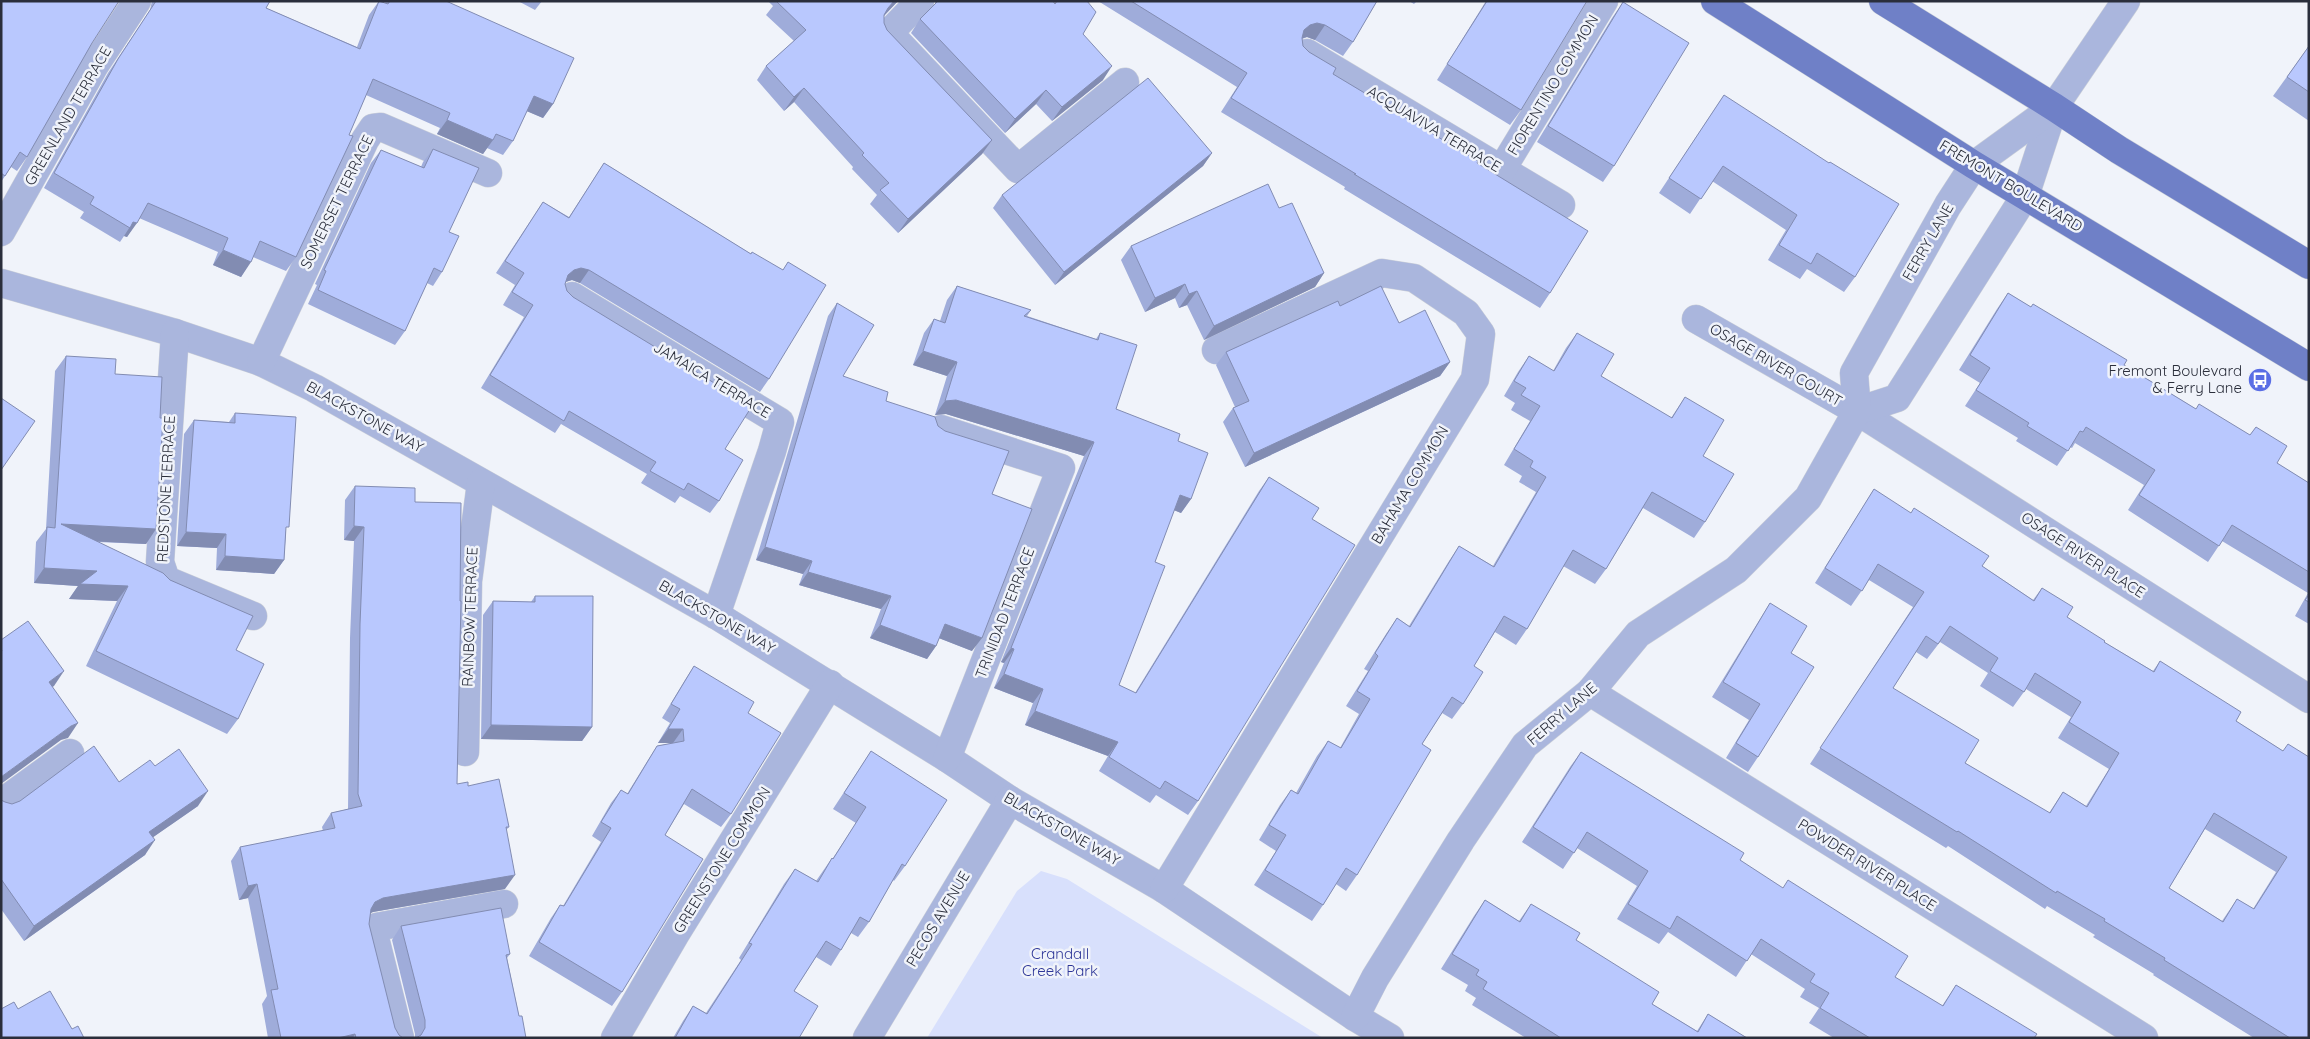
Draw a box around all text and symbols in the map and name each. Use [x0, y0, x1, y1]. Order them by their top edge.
street label: FIORENTINO COMMON [1503, 11, 1602, 159]
street label: GREENLAND TERRACE [20, 43, 115, 189]
street label: ACQUAVIVA TERRACE [1364, 81, 1505, 176]
street label: SOMERSET TERRACE [296, 132, 377, 272]
street label: FREMONT BOULEVARD [1936, 135, 2086, 236]
street label: FERRY LANE [1898, 200, 1957, 284]
street label: OSAGE RIVER COURT [1707, 319, 1846, 410]
street label: JAMAICA TERRACE [650, 337, 774, 422]
place label: Fremont Boulevard & Ferry Lane [2109, 361, 2242, 397]
bus stop icon: Fremont Boulevard & Ferry Lane [2247, 367, 2273, 393]
street label: BLACKSTONE WAY [303, 377, 428, 457]
street label: REDSTONE TERRACE [152, 415, 179, 563]
street label: BAHAMA COMMON [1367, 422, 1452, 547]
street label: OSAGE RIVER PLACE [2018, 507, 2149, 602]
street label: TRINIDAD TERRACE [971, 545, 1038, 681]
street label: RAINBOW TERRACE [458, 547, 481, 687]
street label: BLACKSTONE WAY [656, 576, 779, 658]
street label: FERRY LANE [1523, 678, 1601, 749]
street label: GREENSTONE COMMON [669, 783, 774, 936]
street label: BLACKSTONE WAY [1001, 788, 1124, 870]
street label: POWDER RIVER PLACE [1795, 814, 1940, 915]
street label: PECOS AVENUE [902, 867, 974, 970]
park label: Crandall Creek Park [1022, 944, 1098, 980]

